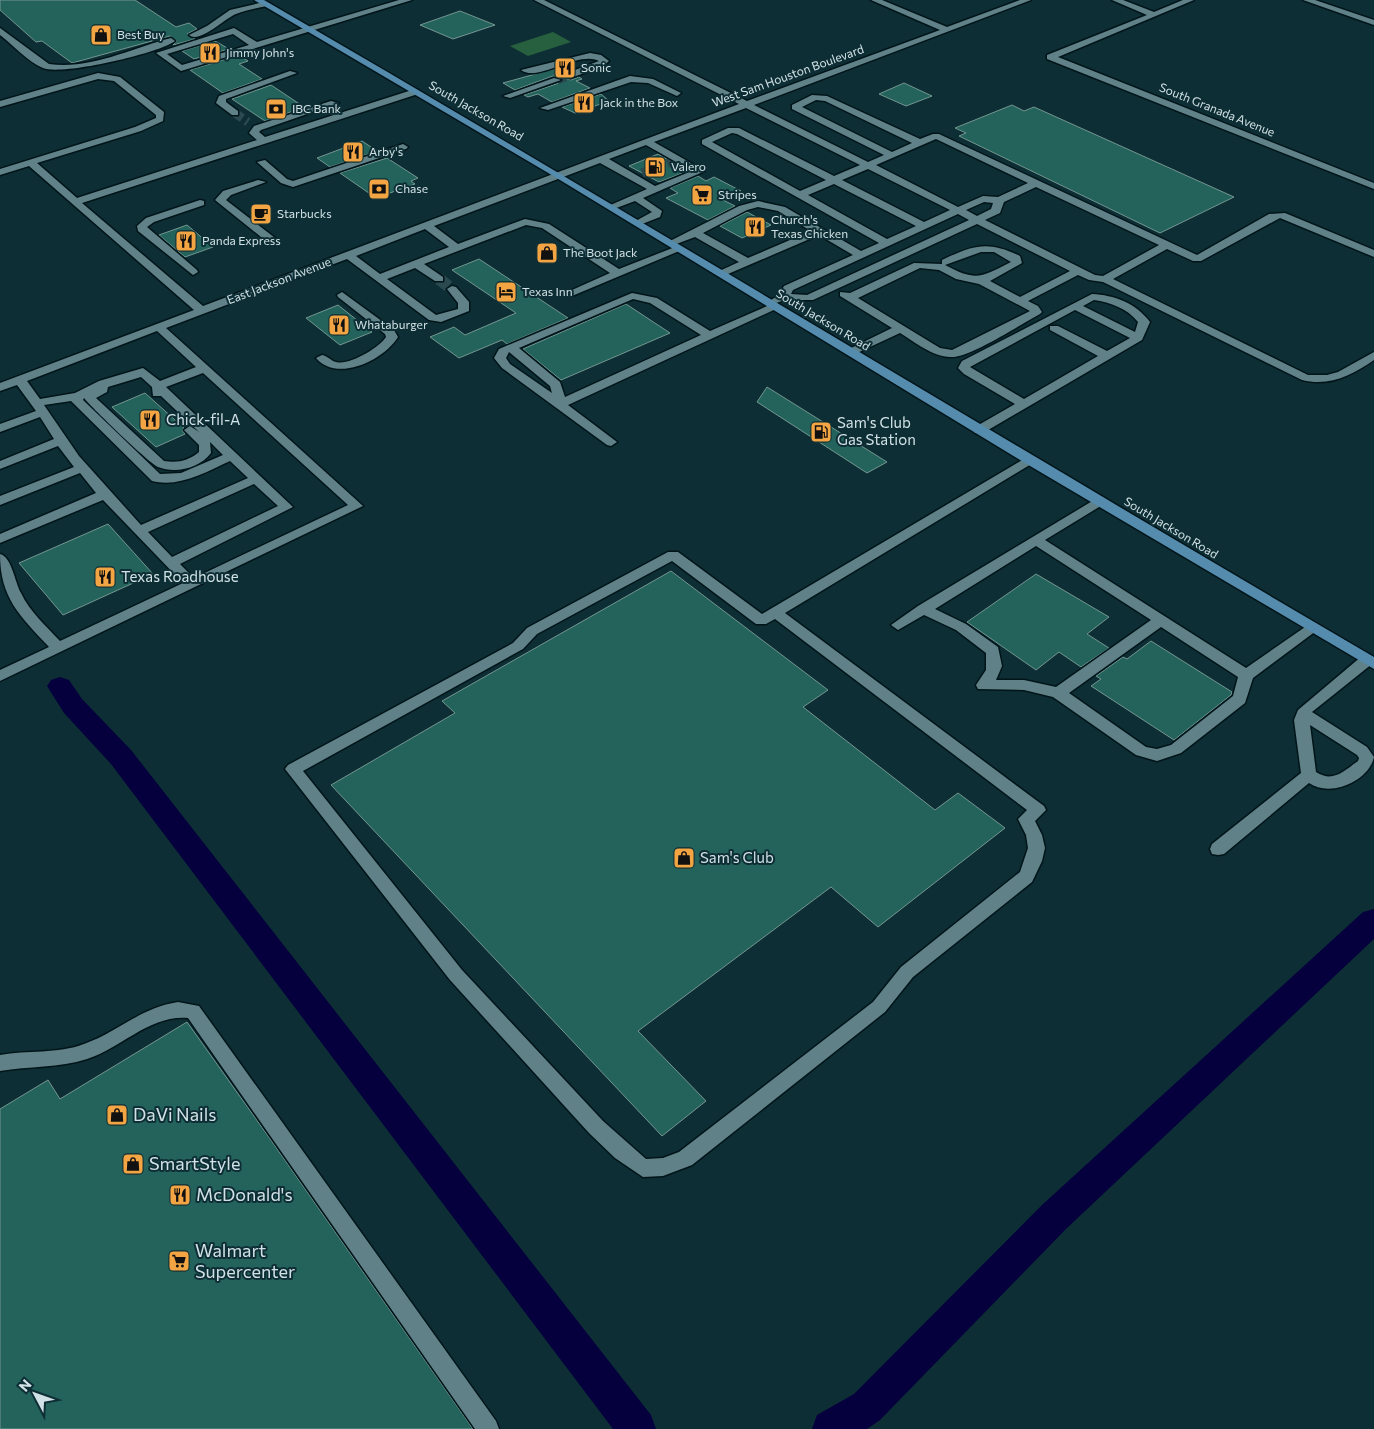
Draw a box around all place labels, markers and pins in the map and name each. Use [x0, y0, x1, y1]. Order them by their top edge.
shop icon: Best Buy [89, 23, 113, 47]
place label: Best Buy [117, 27, 164, 41]
restaurant icon: Jimmy John's [198, 41, 222, 65]
place label: Jimmy John's [226, 45, 294, 60]
restaurant icon: Sonic [553, 56, 577, 80]
place label: Sonic [581, 60, 611, 74]
restaurant icon: Jack in the Box [572, 91, 596, 115]
place label: Jack in the Box [600, 95, 679, 110]
bank icon: IBC Bank [264, 97, 288, 121]
place label: IBC Bank [292, 101, 342, 115]
restaurant icon: Arby's [341, 140, 365, 164]
place label: Arby's [369, 144, 403, 158]
fuel station icon: Valero [643, 155, 667, 179]
place label: Valero [671, 159, 706, 173]
bank icon: Chase [367, 177, 391, 201]
place label: Chase [395, 181, 428, 195]
supermarket icon: Stripes [690, 183, 714, 207]
place label: Stripes [718, 187, 757, 201]
cafe icon: Starbucks [249, 202, 273, 226]
place label: Starbucks [277, 206, 332, 220]
place label: Church's Texas Chicken [771, 212, 848, 240]
restaurant icon: Church's Texas Chicken [743, 215, 767, 239]
restaurant icon: Panda Express [174, 229, 198, 253]
place label: Panda Express [202, 233, 281, 247]
shop icon: The Boot Jack [535, 241, 559, 265]
place label: The Boot Jack [563, 245, 638, 260]
hotel icon: Texas Inn [494, 280, 518, 304]
place label: Texas Inn [522, 284, 573, 298]
restaurant icon: Whataburger [327, 313, 351, 337]
place label: Whataburger [355, 317, 428, 331]
restaurant icon: Chick-fil-A [138, 408, 162, 432]
place label: Chick-fil-A [166, 410, 240, 428]
place label: Sam's Club Gas Station [837, 413, 916, 448]
fuel station icon: Sam's Club Gas Station [809, 420, 833, 444]
restaurant icon: Texas Roadhouse [93, 565, 117, 589]
place label: Texas Roadhouse [121, 567, 239, 585]
shop icon: Sam's Club [672, 846, 696, 870]
place label: Sam's Club [700, 848, 774, 866]
shop icon: DaVi Nails [105, 1103, 129, 1127]
place label: DaVi Nails [133, 1103, 216, 1125]
shop icon: SmartStyle [121, 1152, 145, 1176]
place label: SmartStyle [149, 1152, 240, 1174]
restaurant icon: McDonald's [168, 1183, 192, 1207]
place label: McDonald's [196, 1183, 293, 1205]
place label: Walmart Supercenter [195, 1239, 295, 1282]
supermarket icon: Walmart Supercenter [167, 1249, 191, 1273]

